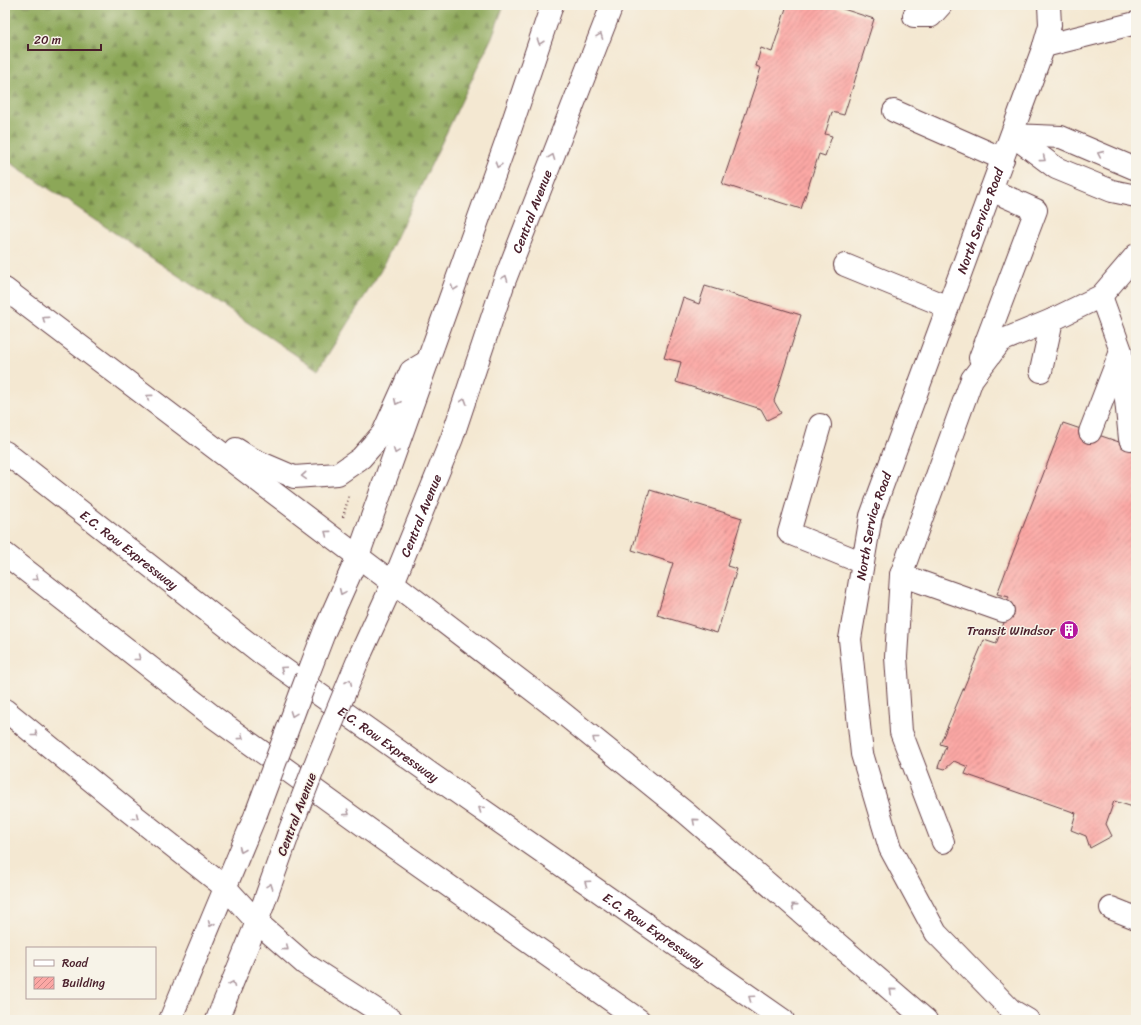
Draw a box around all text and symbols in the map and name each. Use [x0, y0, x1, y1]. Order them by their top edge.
scale bar [28, 26, 101, 52]
text: 20 m [34, 29, 61, 51]
one-way arrow [595, 32, 603, 39]
one-way arrow [536, 38, 544, 45]
one-way arrow [1097, 151, 1105, 159]
one-way arrow [548, 154, 556, 161]
one-way arrow [1039, 154, 1046, 161]
one-way arrow [494, 161, 502, 168]
street label: North Service Road [950, 164, 1011, 277]
street label: Central Avenue [505, 166, 559, 257]
one-way arrow [501, 275, 509, 282]
one-way arrow [451, 284, 459, 291]
one-way arrow [42, 316, 49, 324]
one-way arrow [146, 395, 153, 402]
one-way arrow [394, 397, 402, 405]
one-way arrow [459, 398, 468, 405]
one-way arrow [392, 447, 400, 454]
street label: North Service Road [849, 468, 899, 582]
street label: Central Avenue [394, 470, 448, 561]
one-way arrow [301, 471, 307, 480]
street label: E.C. Row Expressway [75, 504, 183, 596]
one-way arrow [324, 531, 331, 538]
one-way arrow [31, 573, 38, 580]
one-way arrow [339, 588, 347, 595]
place label: Transit Windsor [967, 619, 1056, 642]
building icon: Transit Windsor [1058, 619, 1080, 641]
one-way arrow [134, 653, 141, 660]
one-way arrow [280, 666, 287, 674]
one-way arrow [344, 678, 352, 685]
street label: E.C. Row Expressway [333, 700, 444, 788]
one-way arrow [290, 710, 298, 717]
one-way arrow [31, 730, 38, 737]
one-way arrow [237, 732, 244, 739]
one-way arrow [592, 737, 599, 744]
street label: Central Avenue [270, 769, 323, 859]
one-way arrow [478, 807, 485, 814]
one-way arrow [342, 809, 349, 816]
one-way arrow [131, 812, 138, 819]
one-way arrow [693, 819, 700, 826]
one-way arrow [238, 846, 246, 853]
one-way arrow [585, 881, 592, 888]
one-way arrow [265, 882, 273, 889]
street label: E.C. Row Expressway [598, 886, 709, 974]
one-way arrow [791, 904, 799, 911]
one-way arrow [207, 921, 215, 928]
one-way arrow [281, 943, 289, 951]
legend [26, 947, 156, 999]
text: Road [62, 952, 89, 974]
text: Building [62, 972, 105, 994]
one-way arrow [227, 980, 235, 988]
one-way arrow [890, 989, 897, 996]
one-way arrow [749, 996, 756, 1003]

